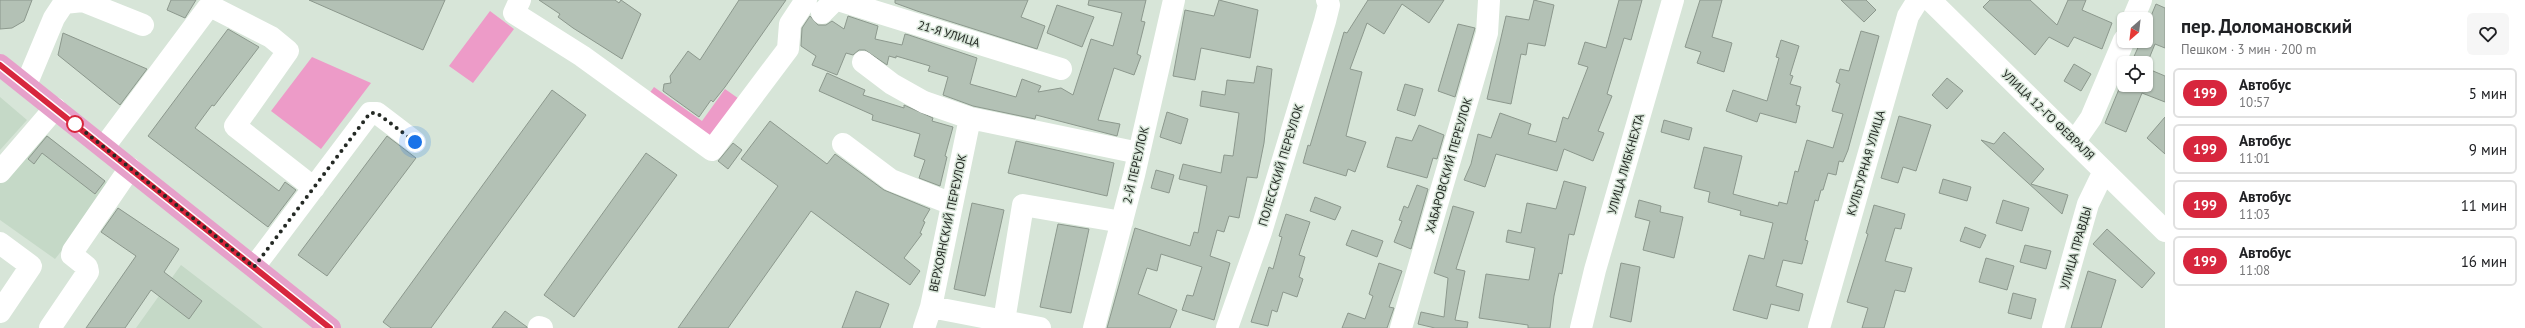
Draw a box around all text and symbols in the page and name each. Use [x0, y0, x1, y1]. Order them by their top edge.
north arrow [2117, 12, 2153, 48]
map controls [2117, 12, 2153, 92]
button: heart [2467, 13, 2509, 55]
text: пер. Доломановский [2181, 14, 2352, 38]
street label: 21-Я УЛИЦА [916, 17, 982, 50]
text: Пешком · 3 мин · 200 m [2181, 41, 2316, 58]
button: locate [2117, 56, 2153, 92]
street label: УЛИЦА 12-ГО ФЕВРАЛЯ [1999, 66, 2098, 163]
text: Автобус [2239, 75, 2291, 94]
text: 199 [2193, 84, 2217, 102]
text: 5 мин [2469, 84, 2507, 103]
text: 10:57 [2239, 94, 2270, 111]
street label: ХАБАРОВСКИЙ ПЕРЕУЛОК [1422, 95, 1475, 234]
street label: ПОЛЕССКИЙ ПЕРЕУЛОК [1255, 102, 1306, 228]
street label: КУЛЬТУРНАЯ УЛИЦА [1843, 108, 1888, 217]
street label: УЛИЦА ЛИБКНЕХТА [1604, 112, 1647, 216]
unlabelled marker [66, 115, 84, 133]
street label: 2-Й ПЕРЕУЛОК [1119, 125, 1152, 205]
text: Автобус [2239, 131, 2291, 150]
your location [405, 132, 425, 152]
text: 199 [2193, 140, 2217, 158]
text: 9 мин [2469, 140, 2507, 159]
text: 11:01 [2239, 150, 2270, 167]
street label: ВЕРХОЯНСКИЙ ПЕРЕУЛОК [926, 153, 969, 293]
text: Автобус [2239, 187, 2291, 206]
text: 199 [2193, 196, 2217, 214]
text: 11 мин [2461, 196, 2507, 215]
street label: УЛИЦА ПРАВДЫ [2057, 205, 2094, 291]
text: 11:03 [2239, 206, 2270, 223]
text: Автобус [2239, 243, 2291, 262]
text: 199 [2193, 252, 2217, 270]
text: 16 мин [2461, 252, 2507, 271]
text: 11:08 [2239, 262, 2270, 279]

